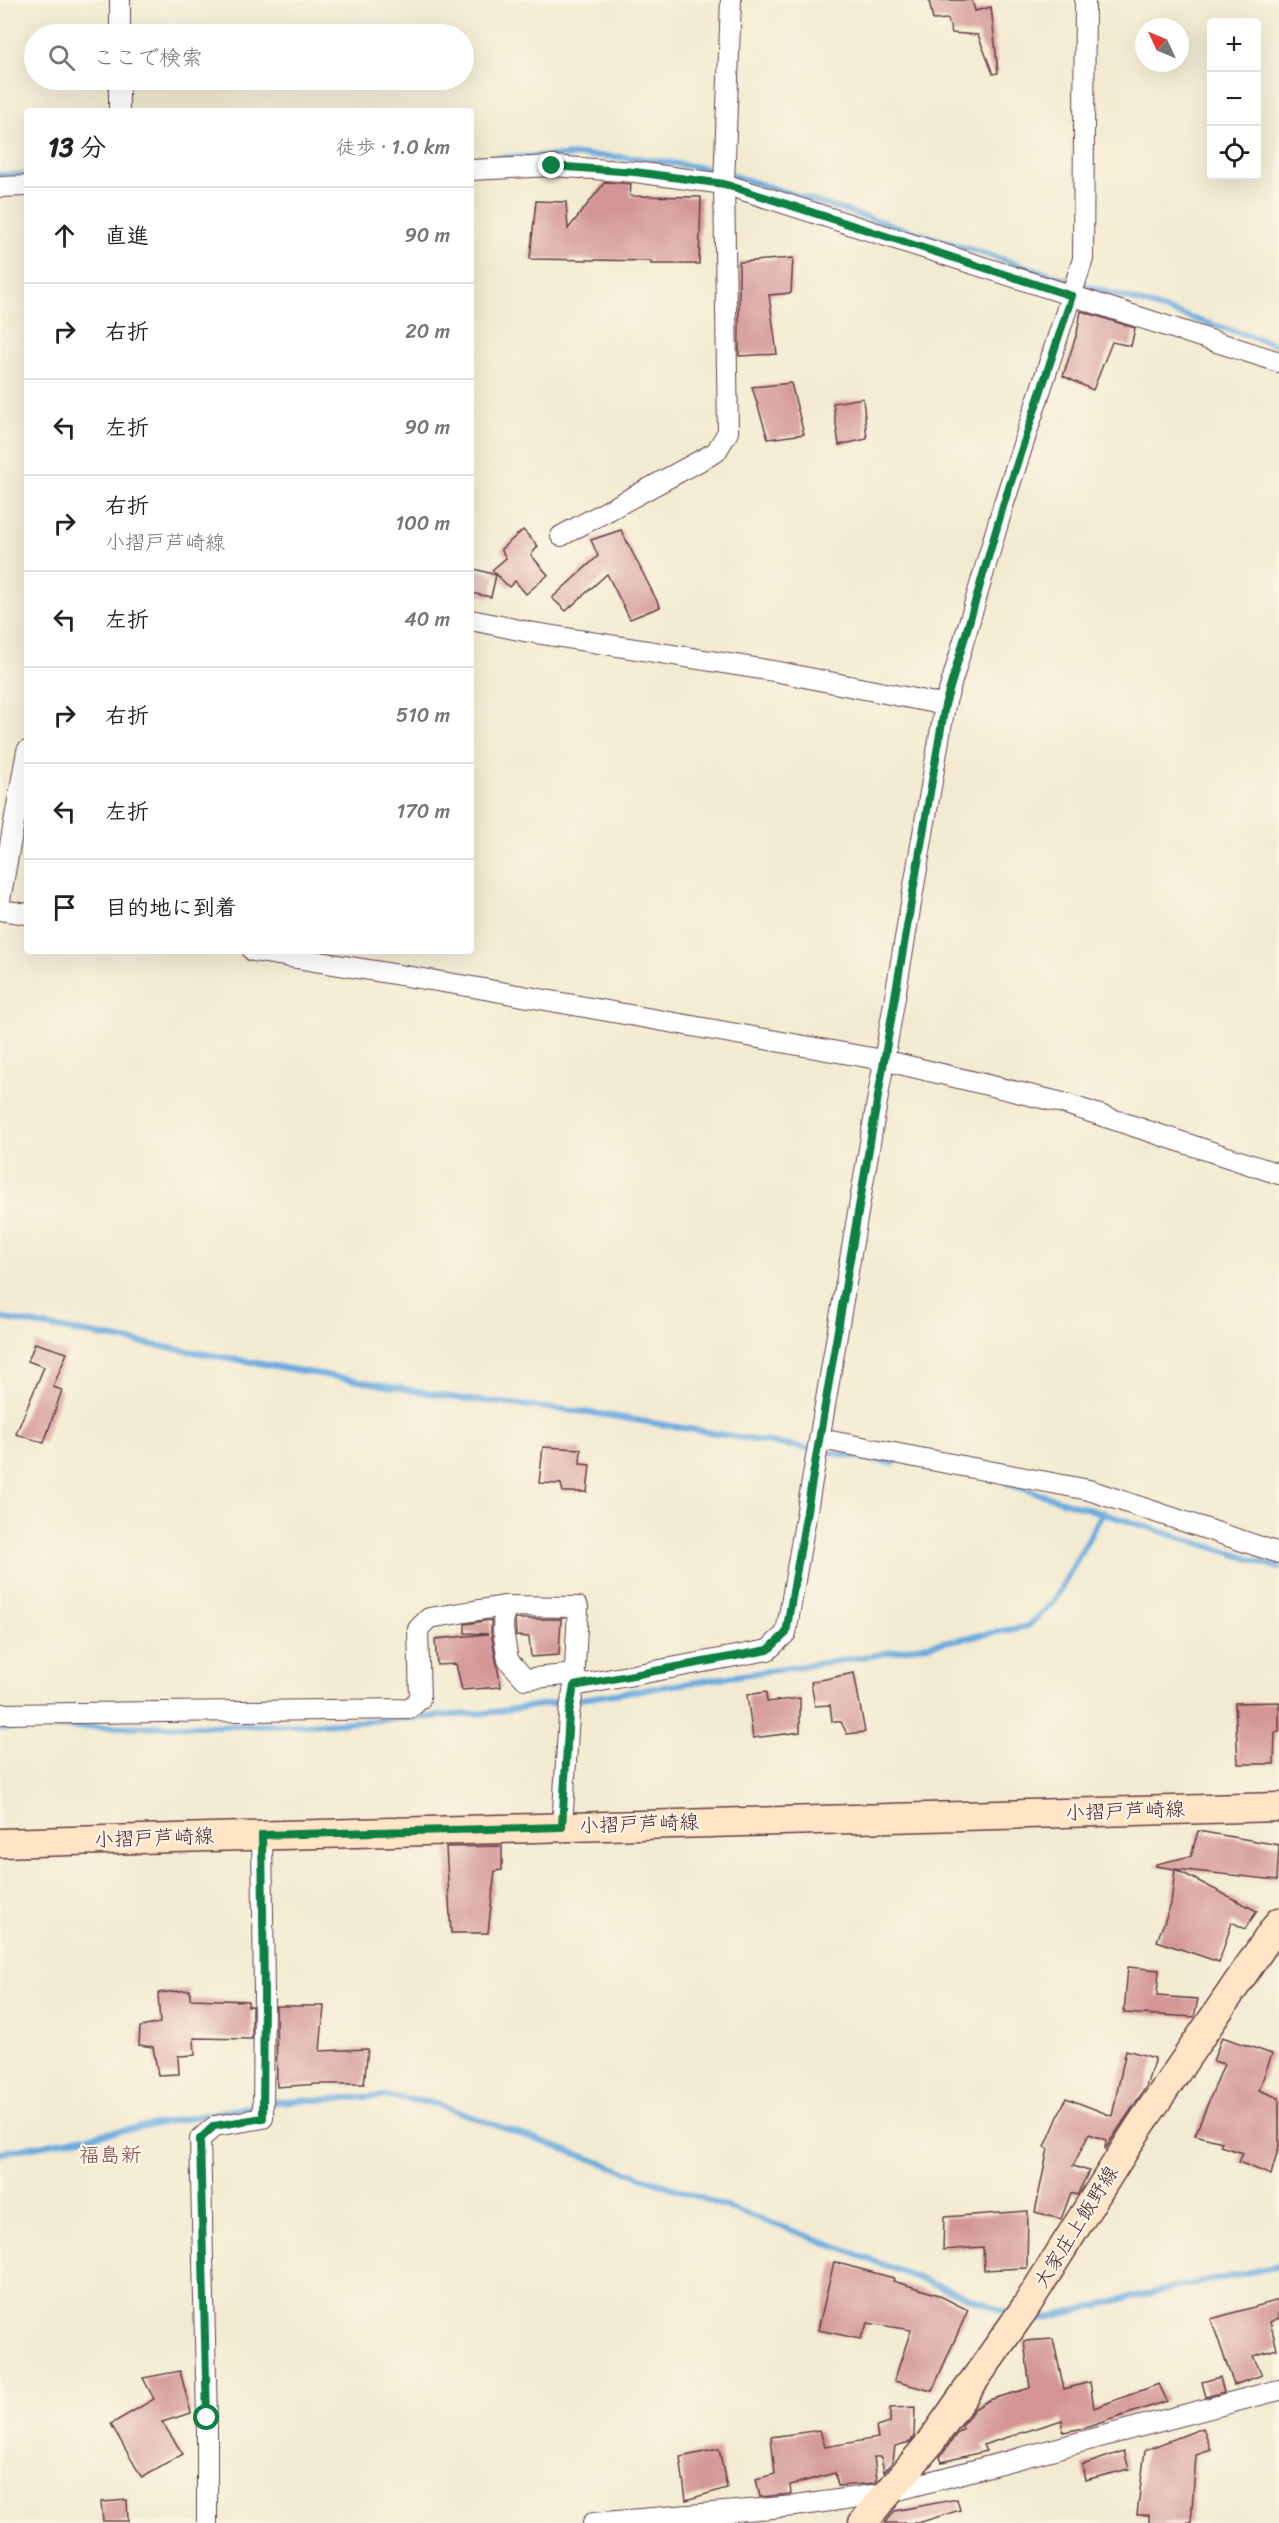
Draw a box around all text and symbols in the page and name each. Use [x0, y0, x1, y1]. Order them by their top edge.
north arrow [1135, 18, 1189, 72]
map controls [1207, 18, 1261, 180]
button: + [1207, 18, 1261, 72]
search box [24, 24, 474, 90]
text: ここで検索 [93, 38, 203, 77]
icon: search [45, 41, 78, 74]
button: − [1207, 72, 1261, 126]
text: 13 分 [48, 124, 106, 170]
button: locate [1207, 126, 1261, 180]
text: 徒歩 · 1.0 km [336, 130, 450, 165]
route end [538, 152, 564, 178]
text: 直進 [105, 216, 149, 255]
text: 90 m [405, 218, 450, 253]
icon: ahead [48, 219, 81, 252]
text: 右折 [105, 312, 149, 351]
text: 20 m [405, 314, 450, 349]
icon: right [48, 315, 81, 348]
text: 左折 [105, 408, 149, 447]
text: 90 m [405, 410, 450, 445]
icon: left [48, 411, 81, 444]
text: 右折 [105, 486, 149, 525]
text: 100 m [396, 506, 450, 541]
icon: right [48, 507, 81, 540]
text: 小摺戸芦崎線 [105, 525, 225, 560]
text: 左折 [105, 600, 149, 639]
text: 40 m [404, 602, 450, 637]
icon: left [48, 603, 81, 636]
text: 右折 [105, 696, 149, 735]
text: 510 m [396, 698, 450, 733]
icon: right [48, 699, 81, 732]
text: 左折 [105, 792, 149, 831]
text: 170 m [397, 794, 450, 829]
icon: left [48, 795, 81, 828]
text: 目的地に到着 [105, 888, 237, 927]
icon: arrive [48, 891, 81, 924]
street label: 小摺戸芦崎線 [1064, 1791, 1186, 1831]
street label: 小摺戸芦崎線 [578, 1804, 700, 1844]
street label: 小摺戸芦崎線 [93, 1818, 215, 1858]
district label: 福島新 [79, 2136, 142, 2174]
street label: 大家庄上飯野線 [1024, 2158, 1128, 2296]
route start [193, 2404, 219, 2430]

